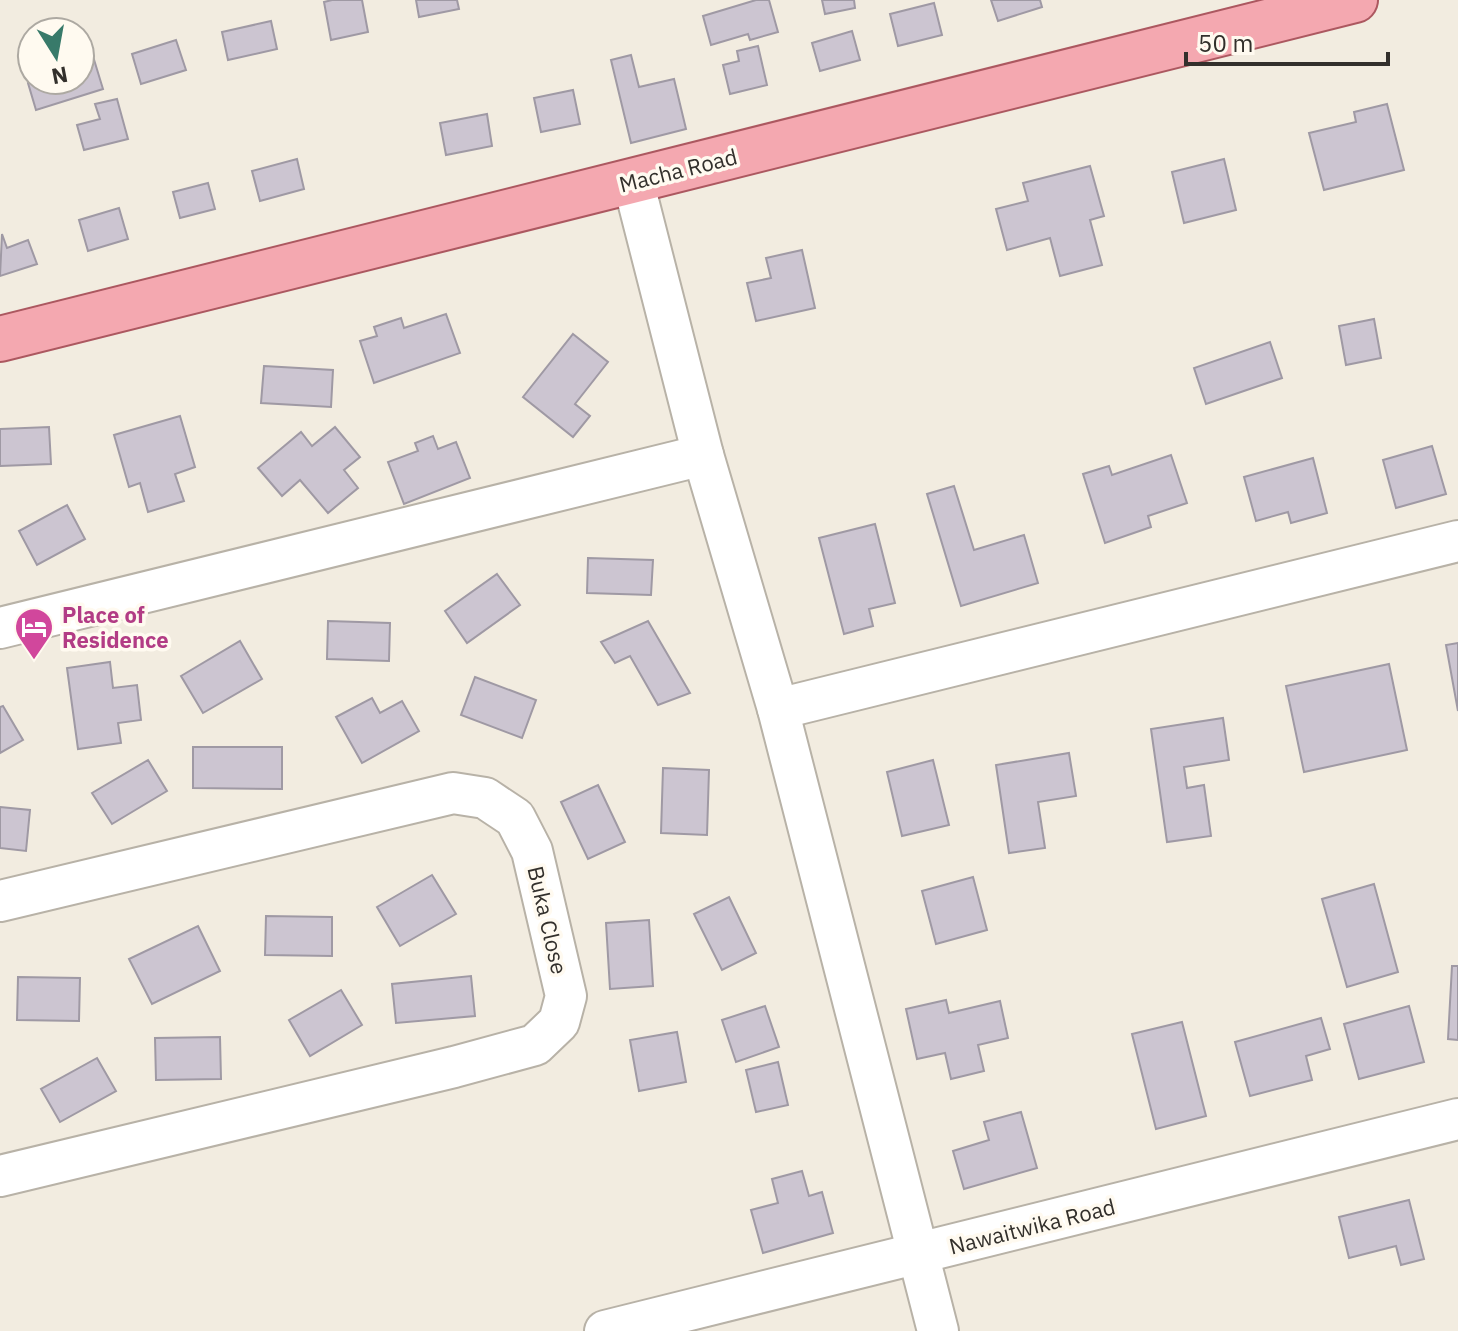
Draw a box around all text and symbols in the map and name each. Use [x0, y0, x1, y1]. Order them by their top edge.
north arrow [16, 16, 96, 96]
scale bar [1186, 16, 1388, 66]
text: 50 m [1198, 27, 1253, 59]
text: N [49, 60, 71, 92]
street label: Macha Road [616, 141, 740, 199]
place label: Place of Residence [62, 600, 169, 654]
hotel icon: Place of Residence [13, 606, 55, 661]
street label: Buka Close [521, 863, 575, 977]
street label: Nawaitwika Road [946, 1191, 1118, 1261]

